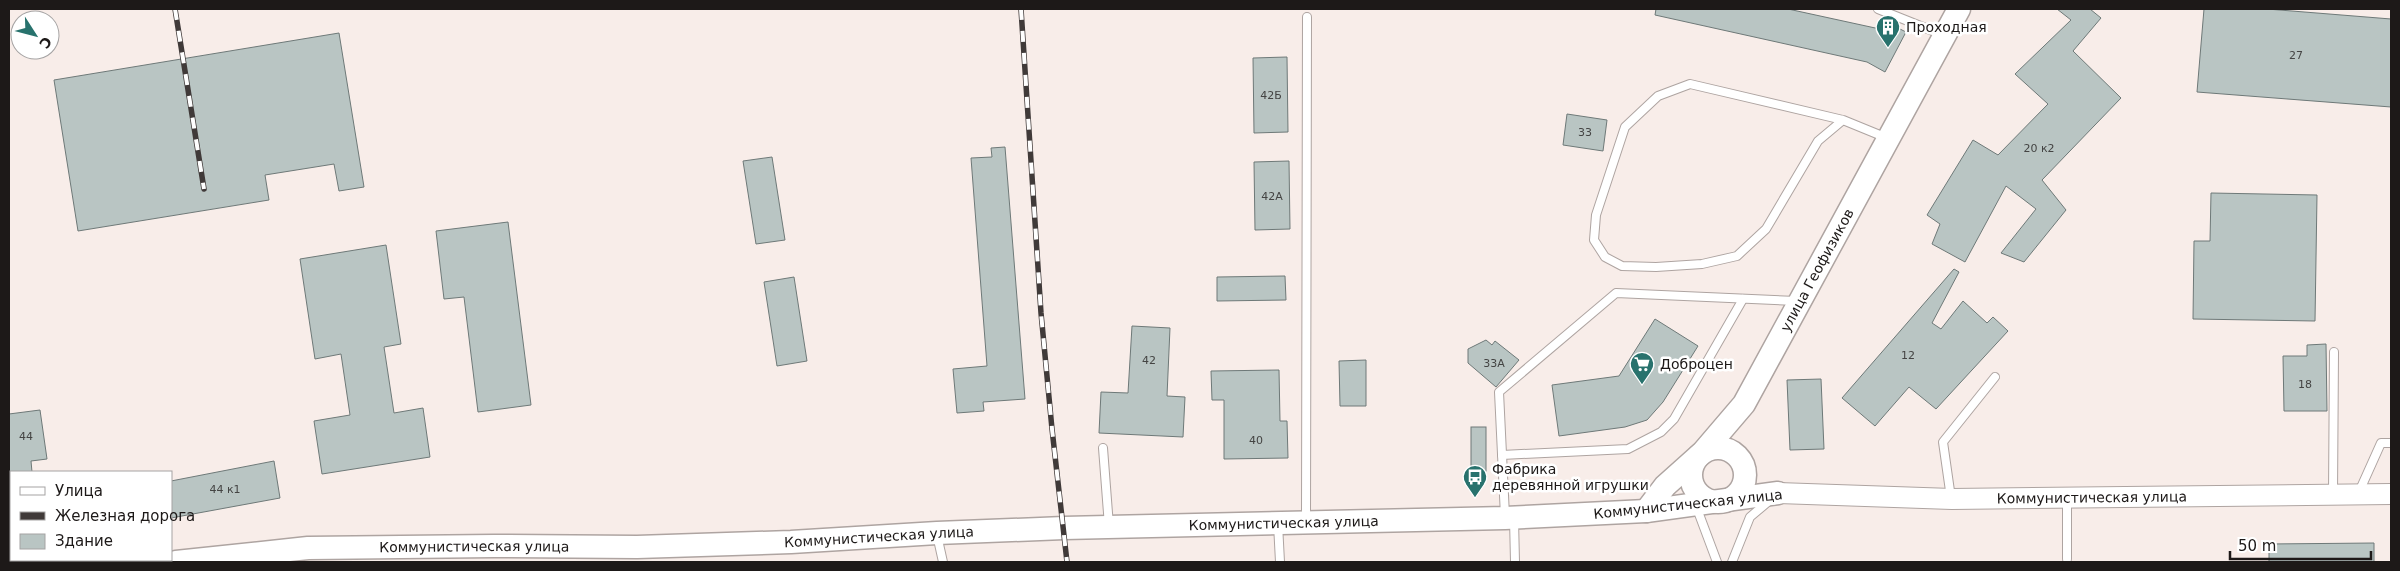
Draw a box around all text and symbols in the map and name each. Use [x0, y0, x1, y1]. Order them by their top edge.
north arrow [10, 10, 60, 60]
building icon: Проходная [1875, 14, 1901, 48]
place label: Проходная [1906, 19, 1987, 35]
text: С [36, 34, 55, 52]
house number: 27 [2289, 49, 2303, 62]
house number: 42Б [1260, 89, 1282, 102]
house number: 33 [1578, 126, 1592, 139]
house number: 20 к2 [2023, 142, 2055, 155]
house number: 42А [1261, 190, 1283, 203]
street label: улица Геофизиков [1777, 206, 1857, 334]
house number: 12 [1901, 349, 1915, 362]
supermarket icon: Доброцен [1629, 351, 1655, 385]
house number: 42 [1142, 354, 1156, 367]
place label: Доброцен [1660, 356, 1733, 372]
house number: 33А [1483, 357, 1505, 370]
house number: 18 [2298, 378, 2312, 391]
house number: 44 [19, 430, 33, 443]
house number: 40 [1249, 434, 1263, 447]
place label: Фабрика деревянной игрушки [1492, 461, 1649, 493]
bus stop icon: Фабрика деревянной игрушки [1462, 464, 1488, 498]
legend [10, 471, 172, 561]
text: Улица [55, 482, 103, 500]
house number: 44 к1 [209, 483, 241, 496]
street label: Коммунистическая улица [1593, 486, 1783, 522]
street label: Коммунистическая улица [1997, 488, 2187, 506]
text: Железная дорога [55, 507, 195, 525]
street label: Коммунистическая улица [1188, 513, 1379, 533]
street label: Коммунистическая улица [784, 524, 974, 550]
scale bar [2230, 528, 2371, 560]
text: Здание [55, 532, 113, 550]
text: 50 m [2238, 537, 2276, 555]
street label: Коммунистическая улица [379, 538, 569, 555]

